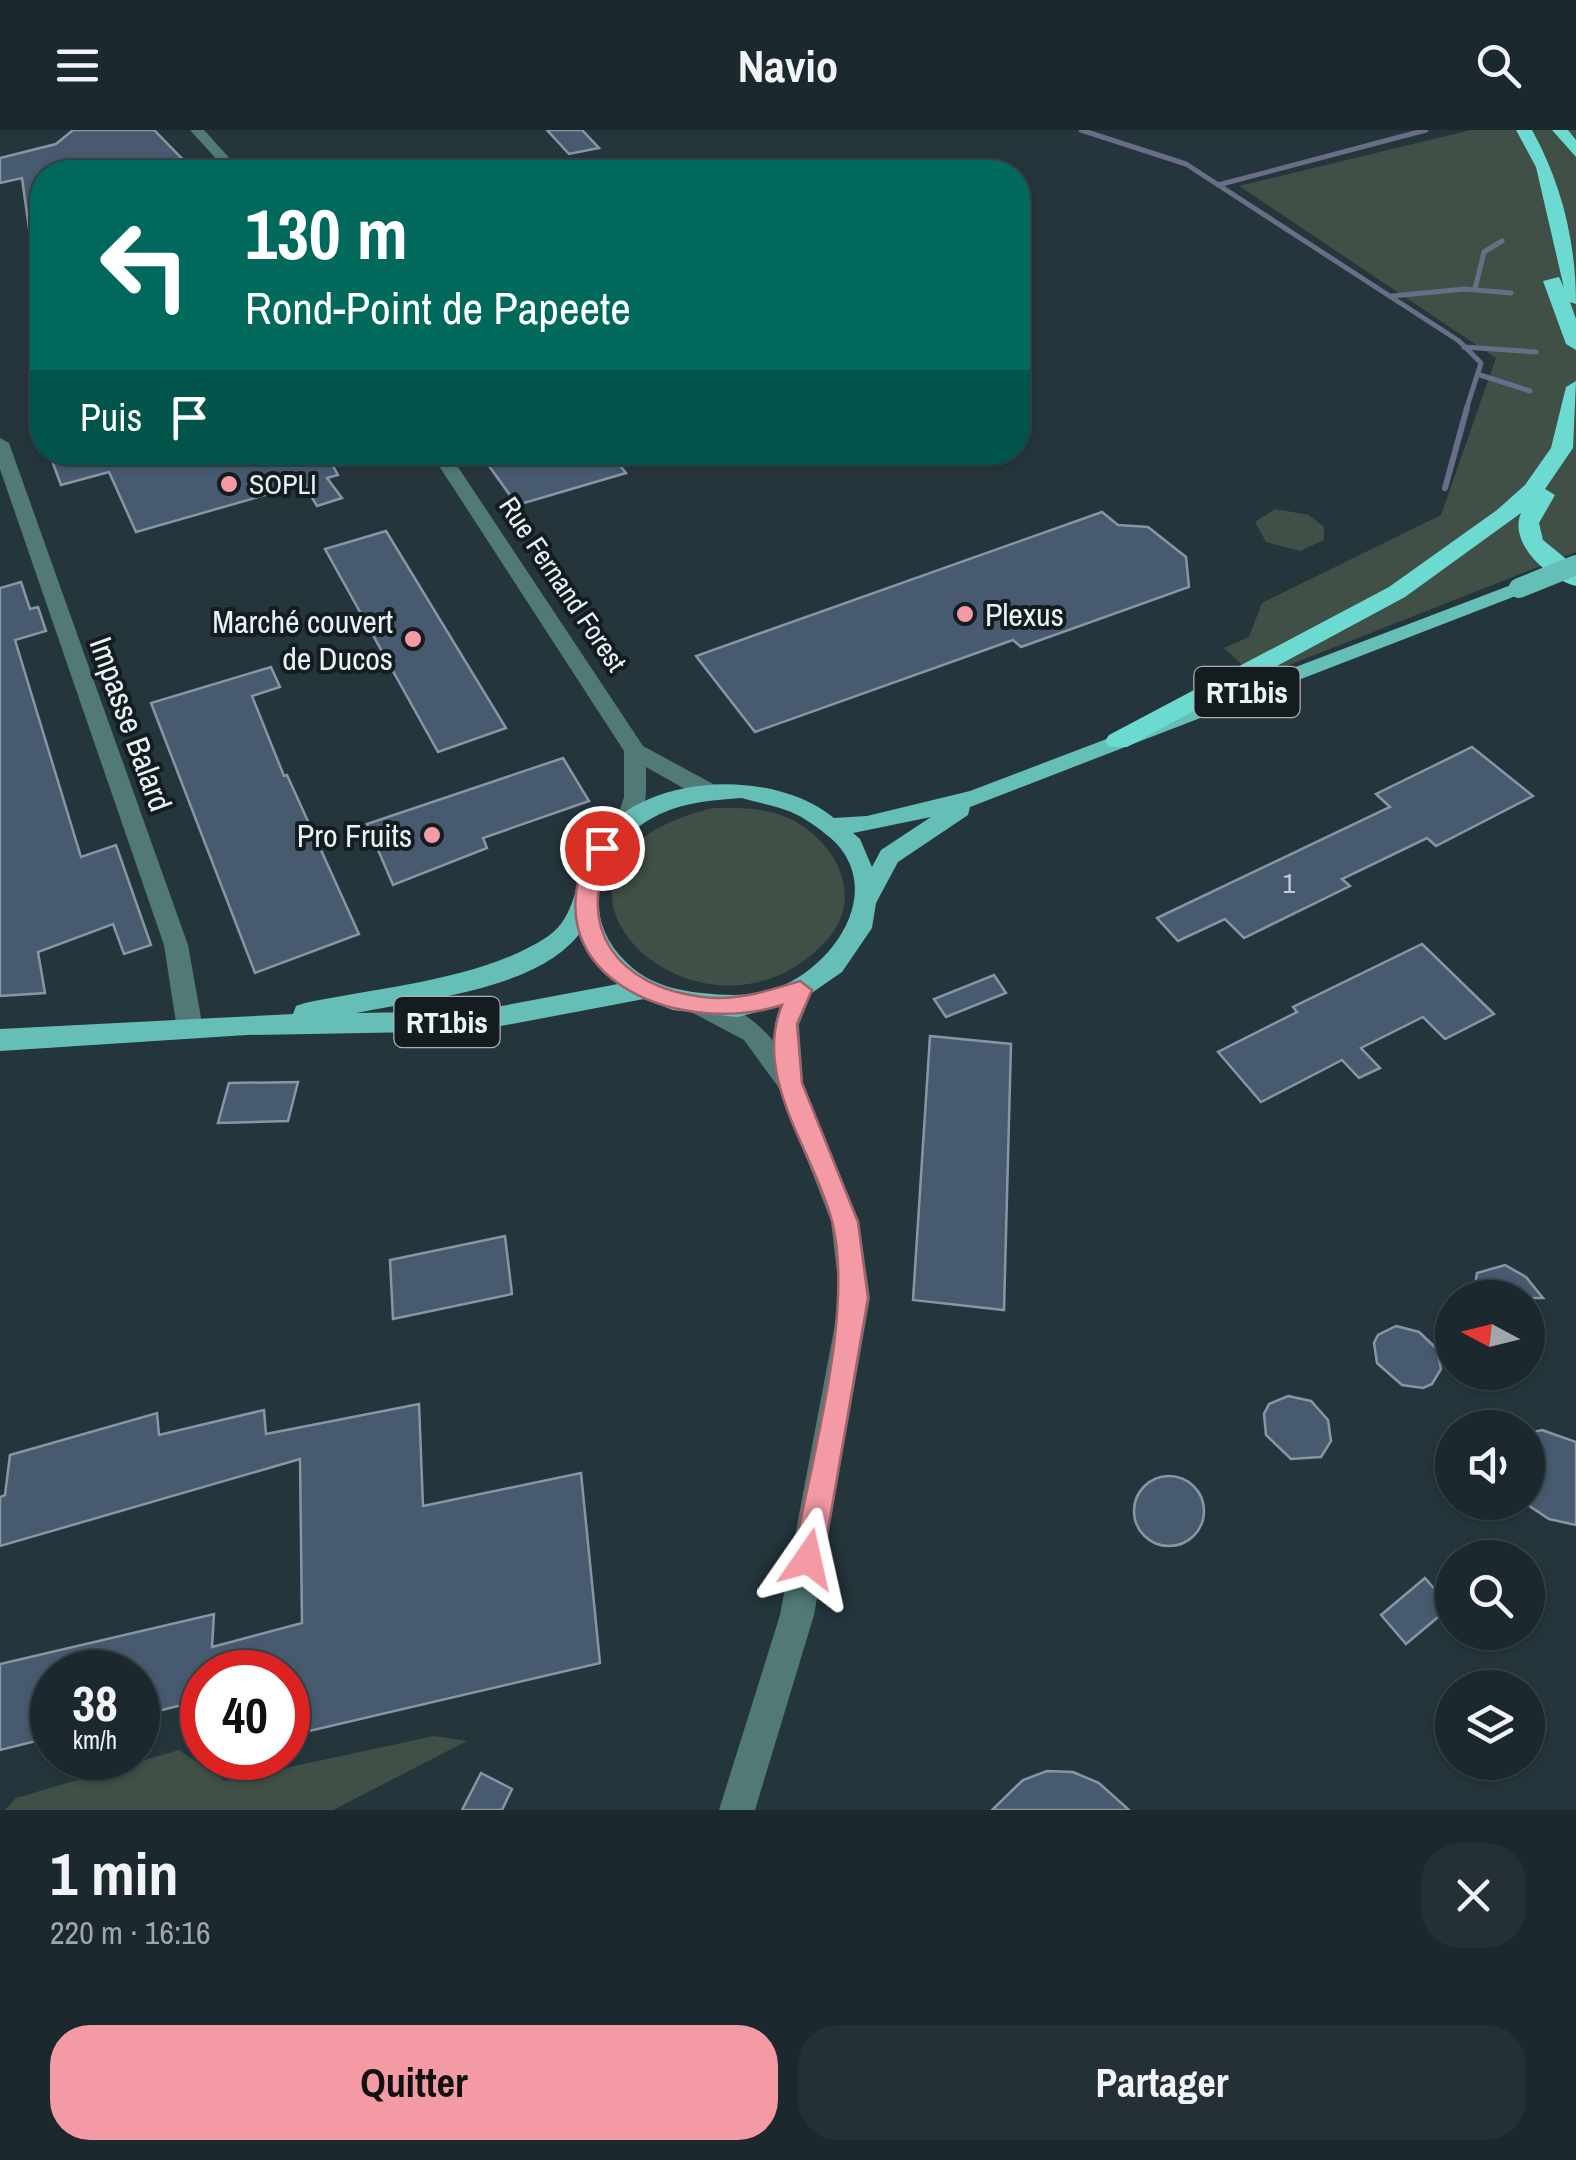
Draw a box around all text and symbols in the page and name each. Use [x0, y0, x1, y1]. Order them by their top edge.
text: Navio [738, 35, 838, 96]
icon: menu [50, 38, 105, 93]
icon: search [1471, 38, 1526, 93]
text: 130 m [245, 187, 408, 281]
icon: left [80, 200, 210, 330]
text: Rond-Point de Papeete [245, 277, 631, 338]
icon: arrive [162, 390, 217, 445]
text: Puis [80, 392, 142, 443]
place label: SOPLI [249, 465, 317, 503]
marker: SOPLI [218, 473, 240, 495]
street label: Rue Fernand Forest [490, 489, 636, 679]
place label: Plexus [985, 593, 1064, 636]
place label: Marché couvert de Ducos [212, 600, 393, 680]
marker: Plexus [954, 603, 976, 625]
marker: Marché couvert de Ducos [402, 628, 424, 650]
street label: Impasse Balard [80, 631, 182, 817]
road number: RT1bis [1194, 667, 1300, 717]
pin [560, 806, 645, 891]
place label: Pro Fruits [297, 814, 412, 857]
icon: arrive [575, 821, 630, 876]
marker: Pro Fruits [421, 824, 443, 846]
house number: 1 [1283, 864, 1296, 902]
road number: RT1bis [394, 997, 500, 1047]
north arrow [1435, 1280, 1545, 1390]
map controls [1435, 1280, 1545, 1780]
button: sound [1435, 1410, 1545, 1520]
position arrow [756, 1507, 860, 1611]
button: search [1435, 1540, 1545, 1650]
speed limit sign: 40 [180, 1650, 310, 1780]
text: 38 [72, 1669, 118, 1737]
button: layers [1435, 1670, 1545, 1780]
text: km/h [73, 1723, 117, 1757]
text: 1 min [50, 1833, 179, 1914]
button: close [1421, 1843, 1526, 1948]
text: 220 m · 16:16 [50, 1911, 210, 1954]
button: Quitter [50, 2025, 778, 2140]
button: Partager [798, 2025, 1526, 2140]

